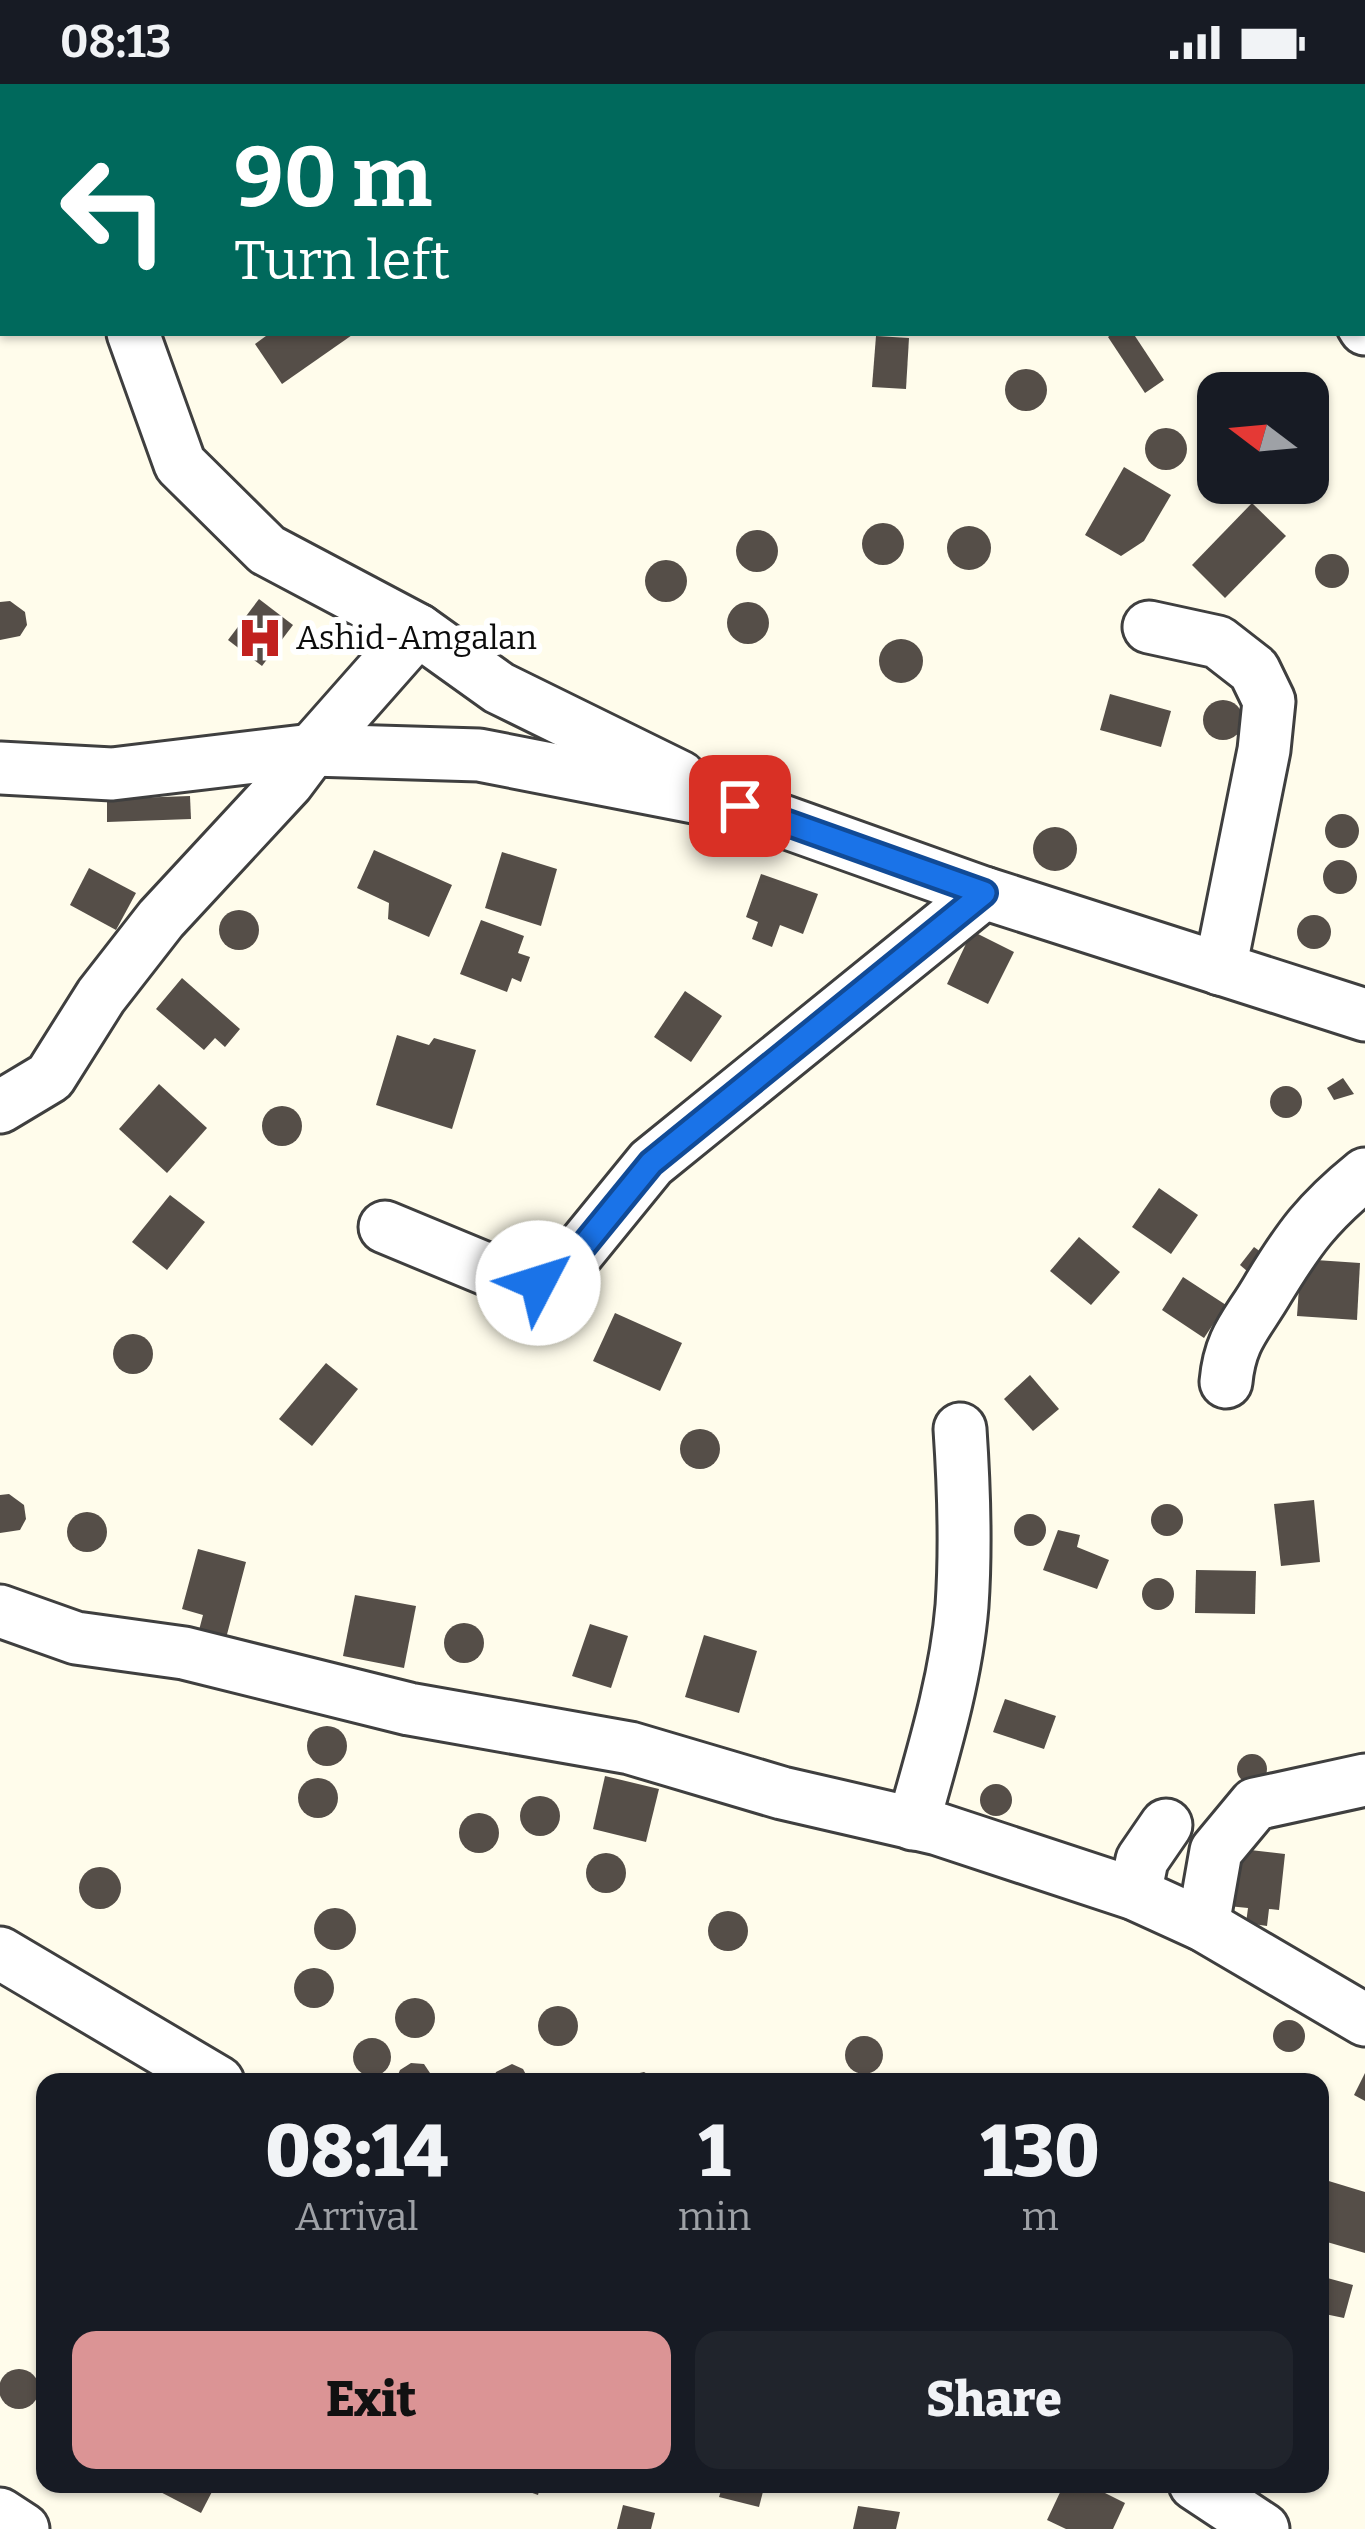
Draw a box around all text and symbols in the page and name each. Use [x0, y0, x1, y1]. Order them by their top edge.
text: 08:13 [60, 15, 172, 69]
text: 90 m [234, 127, 432, 228]
icon: left [36, 132, 192, 288]
text: Turn left [234, 229, 450, 293]
north arrow [1197, 372, 1329, 504]
map controls [1197, 372, 1329, 504]
hospital icon: Ashid-Amgalan [235, 613, 285, 663]
place label: Ashid-Amgalan [296, 618, 537, 658]
pin [689, 755, 791, 857]
icon: arrive [707, 773, 773, 839]
position arrow [475, 1220, 601, 1346]
text: 08:14 [265, 2109, 448, 2195]
text: 1 [698, 2109, 730, 2195]
text: 130 [981, 2109, 1100, 2195]
text: Arrival [295, 2194, 419, 2240]
text: min [678, 2194, 751, 2240]
text: m [1021, 2194, 1059, 2240]
button: Exit [72, 2331, 671, 2469]
button: Share [695, 2331, 1293, 2469]

